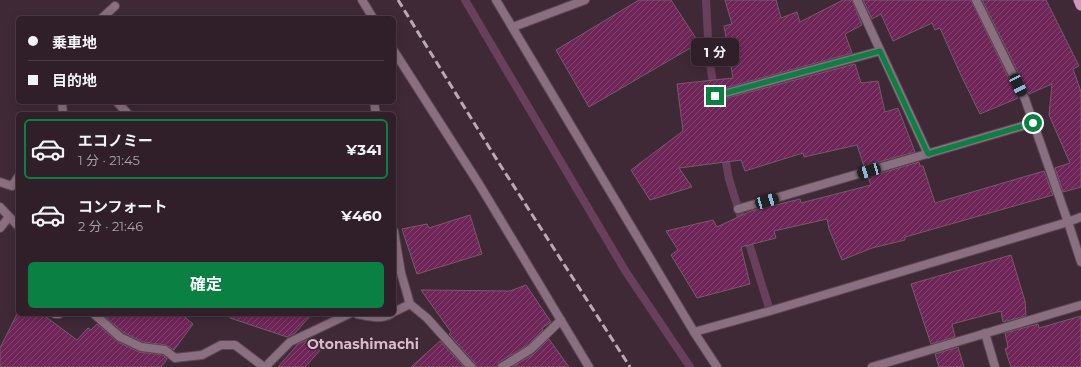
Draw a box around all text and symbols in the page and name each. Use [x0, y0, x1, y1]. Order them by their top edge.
text: 乗車地 [52, 33, 97, 52]
callout: 1 分 [691, 38, 739, 66]
text: 1 分 [704, 44, 726, 60]
text: 目的地 [52, 71, 97, 90]
car [1007, 72, 1029, 98]
route end [706, 87, 724, 105]
route start [1024, 114, 1042, 132]
icon: car [30, 131, 66, 167]
text: エコノミー [78, 131, 153, 150]
text: ¥341 [346, 140, 382, 159]
text: 1 分 · 21:45 [78, 152, 140, 168]
car [856, 162, 882, 180]
car [754, 192, 780, 210]
icon: car [30, 197, 66, 233]
text: コンフォート [78, 197, 168, 216]
text: ¥460 [341, 206, 382, 225]
text: 2 分 · 21:46 [78, 218, 143, 234]
button: 確定 [28, 262, 384, 308]
district label: Otonashimachi [307, 335, 419, 353]

